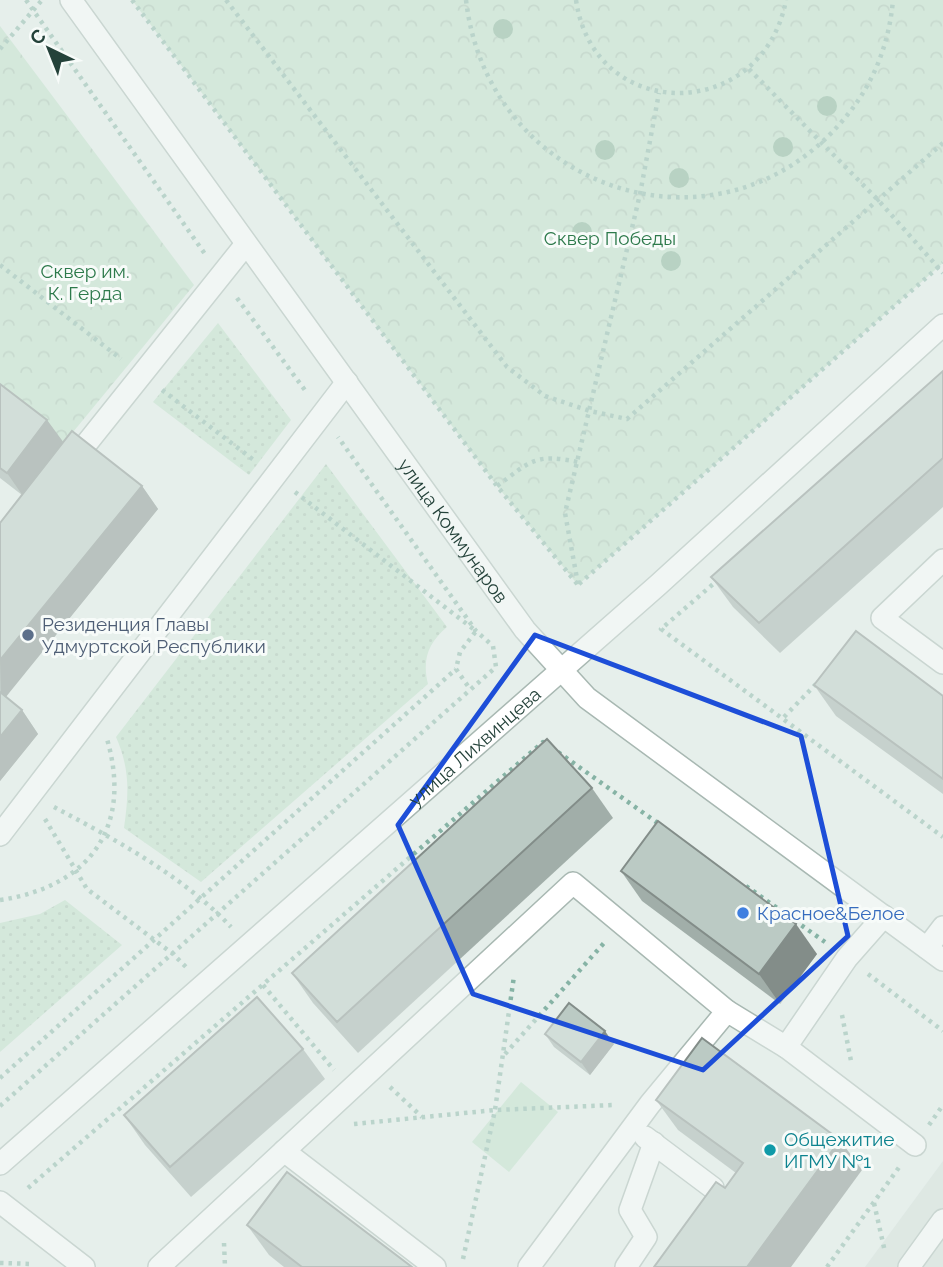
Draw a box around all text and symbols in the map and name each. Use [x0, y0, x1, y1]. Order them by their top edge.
north arrow [14, 14, 84, 84]
text: С [25, 24, 50, 49]
park label: Сквер Победы [544, 227, 676, 249]
park label: Сквер им. К. Герда [41, 260, 130, 304]
street label: улица Коммунаров [394, 454, 513, 607]
place label: Резиденция Главы Удмуртской Республики [42, 613, 266, 657]
marker: Резиденция Главы Удмуртской Республики [20, 627, 36, 643]
street label: улица Лихвинцева [404, 683, 545, 810]
place label: Красное&Белое [757, 902, 905, 924]
marker: Красное&Белое [735, 905, 751, 921]
place label: Общежитие ИГМУ №1 [784, 1128, 894, 1172]
marker: Общежитие ИГМУ №1 [762, 1142, 778, 1158]

